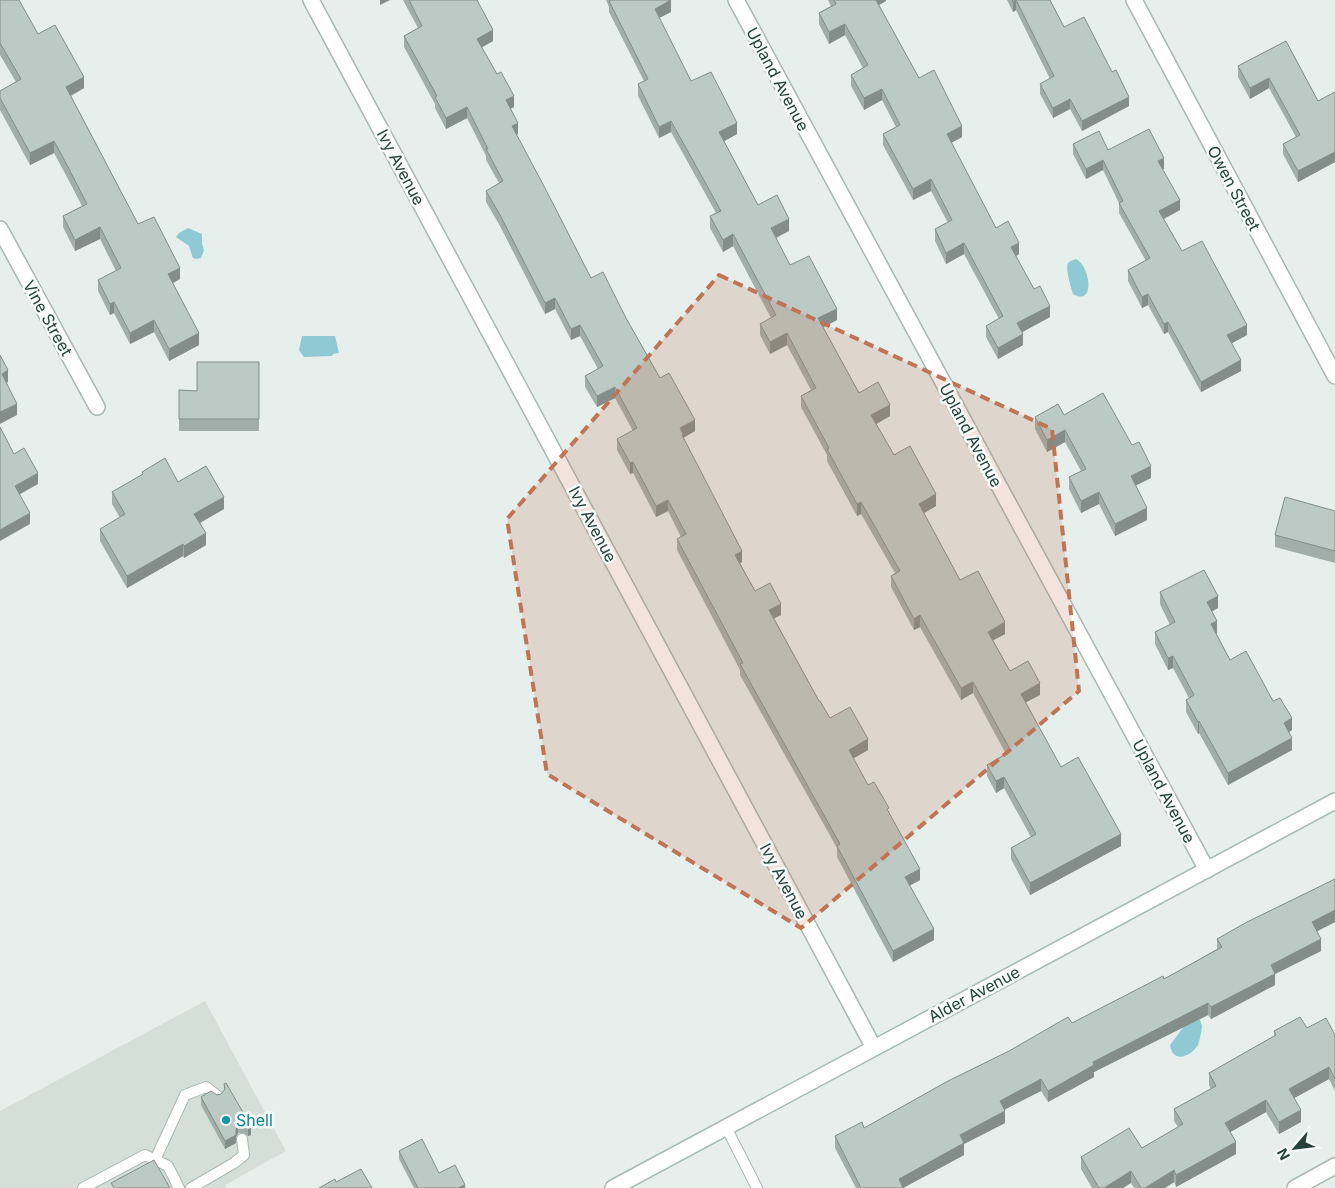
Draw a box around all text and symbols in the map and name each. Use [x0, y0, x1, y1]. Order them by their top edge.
street label: Upland Avenue [742, 24, 814, 134]
street label: Ivy Avenue [373, 126, 429, 208]
street label: Owen Street [1203, 142, 1265, 234]
street label: Vine Street [19, 277, 77, 359]
street label: Upland Avenue [935, 380, 1007, 490]
street label: Ivy Avenue [565, 483, 621, 565]
street label: Upland Avenue [1128, 736, 1200, 846]
street label: Ivy Avenue [756, 840, 812, 922]
street label: Alder Avenue [925, 962, 1023, 1026]
place label: Shell [236, 1110, 273, 1130]
marker: Shell [220, 1114, 232, 1126]
north arrow [1270, 1123, 1320, 1173]
text: N [1273, 1146, 1293, 1163]

